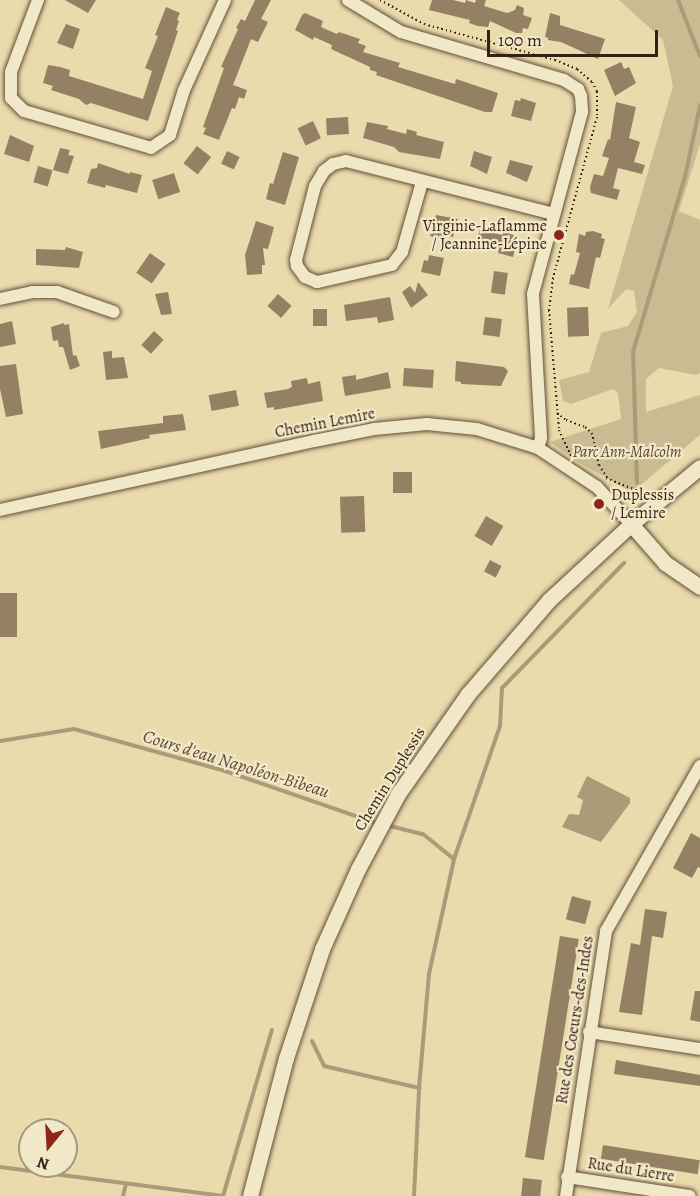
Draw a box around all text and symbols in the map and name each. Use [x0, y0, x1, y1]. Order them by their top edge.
scale bar [490, 18, 661, 56]
text: 100 m [498, 28, 542, 52]
place label: Virginie-Laflamme / Jeannine-Lépine [423, 216, 547, 254]
marker: Virginie-Laflamme / Jeannine-Lépine [552, 228, 566, 242]
street label: Chemin Lemire [273, 404, 377, 442]
park label: Parc Ann-Malcolm [572, 442, 682, 462]
place label: Duplessis / Lemire [611, 485, 674, 523]
marker: Duplessis / Lemire [592, 497, 606, 511]
street label: Chemin Duplessis [350, 724, 430, 834]
water label: Cours d'eau Napoléon-Bibeau [140, 725, 332, 803]
street label: Rue des Coeurs-des-Indes [552, 934, 598, 1106]
north arrow [18, 1118, 78, 1178]
text: N [34, 1151, 52, 1175]
street label: Rue du Lierre [586, 1154, 676, 1186]

